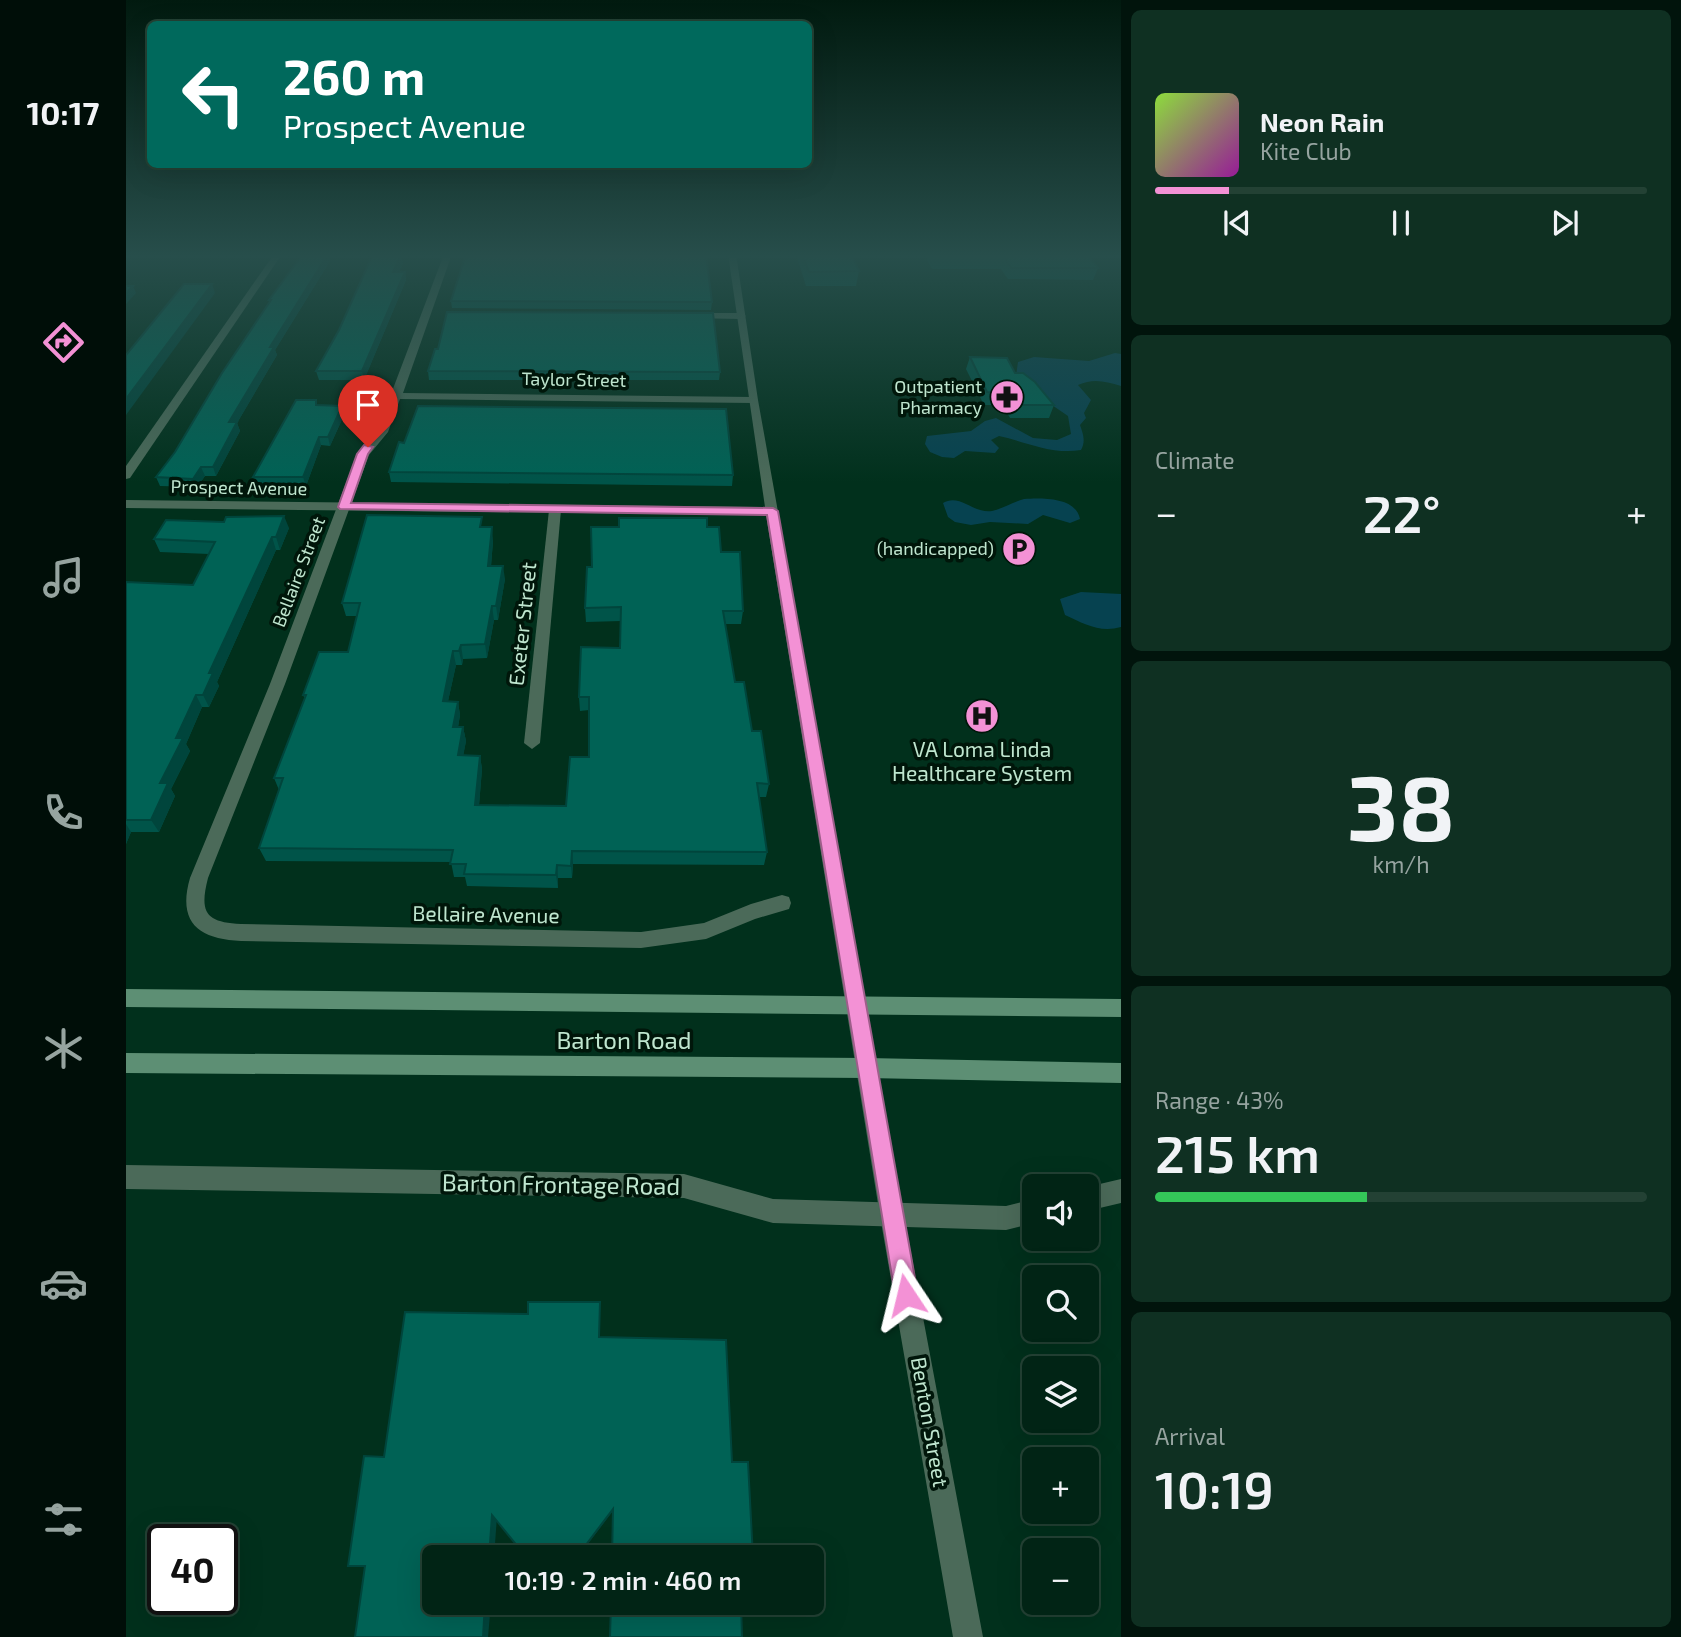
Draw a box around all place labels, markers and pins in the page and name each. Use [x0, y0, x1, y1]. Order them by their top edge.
pin [338, 375, 398, 447]
place label: Outpatient Pharmacy [894, 375, 982, 418]
pharmacy icon: Outpatient Pharmacy [988, 378, 1026, 416]
parking icon: (handicapped) [1000, 530, 1038, 568]
place label: (handicapped) [877, 537, 994, 559]
hospital icon: VA Loma Linda Healthcare System [963, 697, 1001, 735]
place label: VA Loma Linda Healthcare System [892, 736, 1072, 785]

